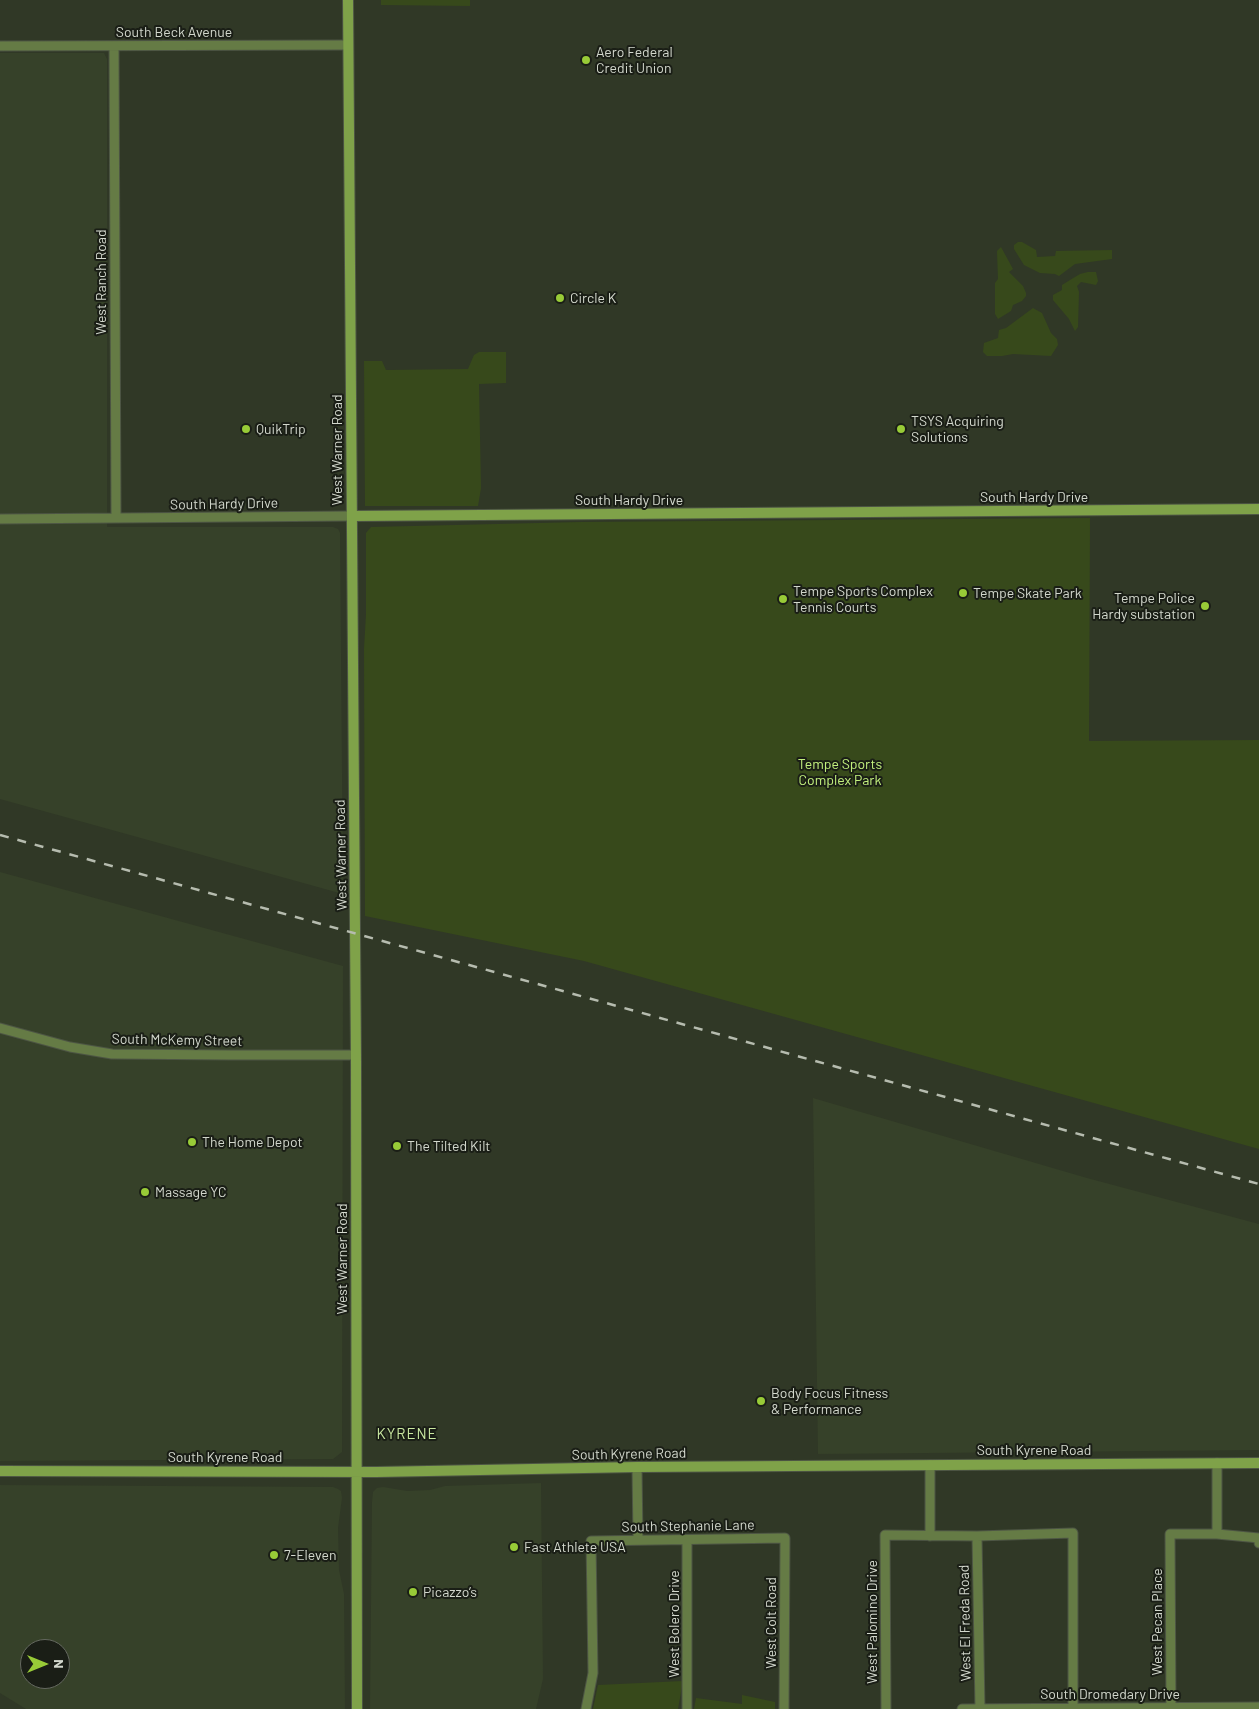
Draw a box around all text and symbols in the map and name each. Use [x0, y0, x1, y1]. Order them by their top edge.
street label: South Beck Avenue [116, 24, 232, 40]
place label: Aero Federal Credit Union [596, 44, 673, 76]
marker: Aero Federal Credit Union [580, 54, 592, 66]
street label: West Ranch Road [93, 229, 109, 335]
place label: Circle K [570, 290, 616, 306]
marker: Circle K [554, 292, 566, 304]
street label: West Warner Road [329, 394, 345, 506]
place label: TSYS Acquiring Solutions [911, 413, 1004, 446]
place label: QuikTrip [256, 421, 306, 437]
marker: QuikTrip [240, 423, 252, 435]
marker: TSYS Acquiring Solutions [895, 423, 907, 435]
street label: South Hardy Drive [980, 489, 1088, 505]
street label: South Hardy Drive [575, 492, 683, 508]
street label: South Hardy Drive [170, 495, 278, 513]
place label: Tempe Sports Complex Tennis Courts [793, 583, 933, 616]
place label: Tempe Skate Park [973, 585, 1082, 601]
marker: Tempe Skate Park [957, 587, 969, 599]
place label: Tempe Police Hardy substation [1092, 590, 1195, 622]
marker: Tempe Sports Complex Tennis Courts [777, 593, 789, 605]
marker: Tempe Police Hardy substation [1199, 600, 1211, 612]
park label: Tempe Sports Complex Park [798, 756, 882, 789]
street label: West Warner Road [332, 799, 350, 911]
street label: South McKemy Street [111, 1030, 243, 1050]
place label: The Home Depot [202, 1134, 303, 1150]
marker: The Home Depot [186, 1136, 198, 1148]
place label: The Tilted Kilt [407, 1138, 490, 1154]
marker: The Tilted Kilt [391, 1140, 403, 1152]
place label: Massage YC [155, 1184, 226, 1200]
marker: Massage YC [139, 1186, 151, 1198]
street label: West Warner Road [334, 1203, 350, 1315]
place label: Body Focus Fitness & Performance [771, 1385, 888, 1418]
marker: Body Focus Fitness & Performance [755, 1395, 767, 1407]
district label: KYRENE [376, 1425, 438, 1443]
street label: South Kyrene Road [977, 1442, 1091, 1458]
street label: South Kyrene Road [572, 1445, 686, 1463]
street label: South Kyrene Road [168, 1449, 282, 1465]
street label: South Stephanie Lane [621, 1516, 755, 1536]
place label: Fast Athlete USA [524, 1539, 626, 1555]
marker: Fast Athlete USA [508, 1541, 520, 1553]
place label: 7-Eleven [284, 1547, 337, 1563]
marker: 7-Eleven [268, 1549, 280, 1561]
street label: West Palomino Drive [864, 1560, 880, 1684]
street label: West El Freda Road [956, 1564, 974, 1682]
street label: West Pecan Place [1149, 1568, 1165, 1676]
street label: West Bolero Drive [666, 1570, 682, 1678]
street label: West Colt Road [763, 1577, 779, 1669]
place label: Picazzo’s [423, 1584, 477, 1600]
marker: Picazzo’s [407, 1586, 419, 1598]
north arrow [20, 1639, 70, 1689]
text: N [51, 1659, 68, 1669]
street label: South Dromedary Drive [1040, 1686, 1180, 1702]

